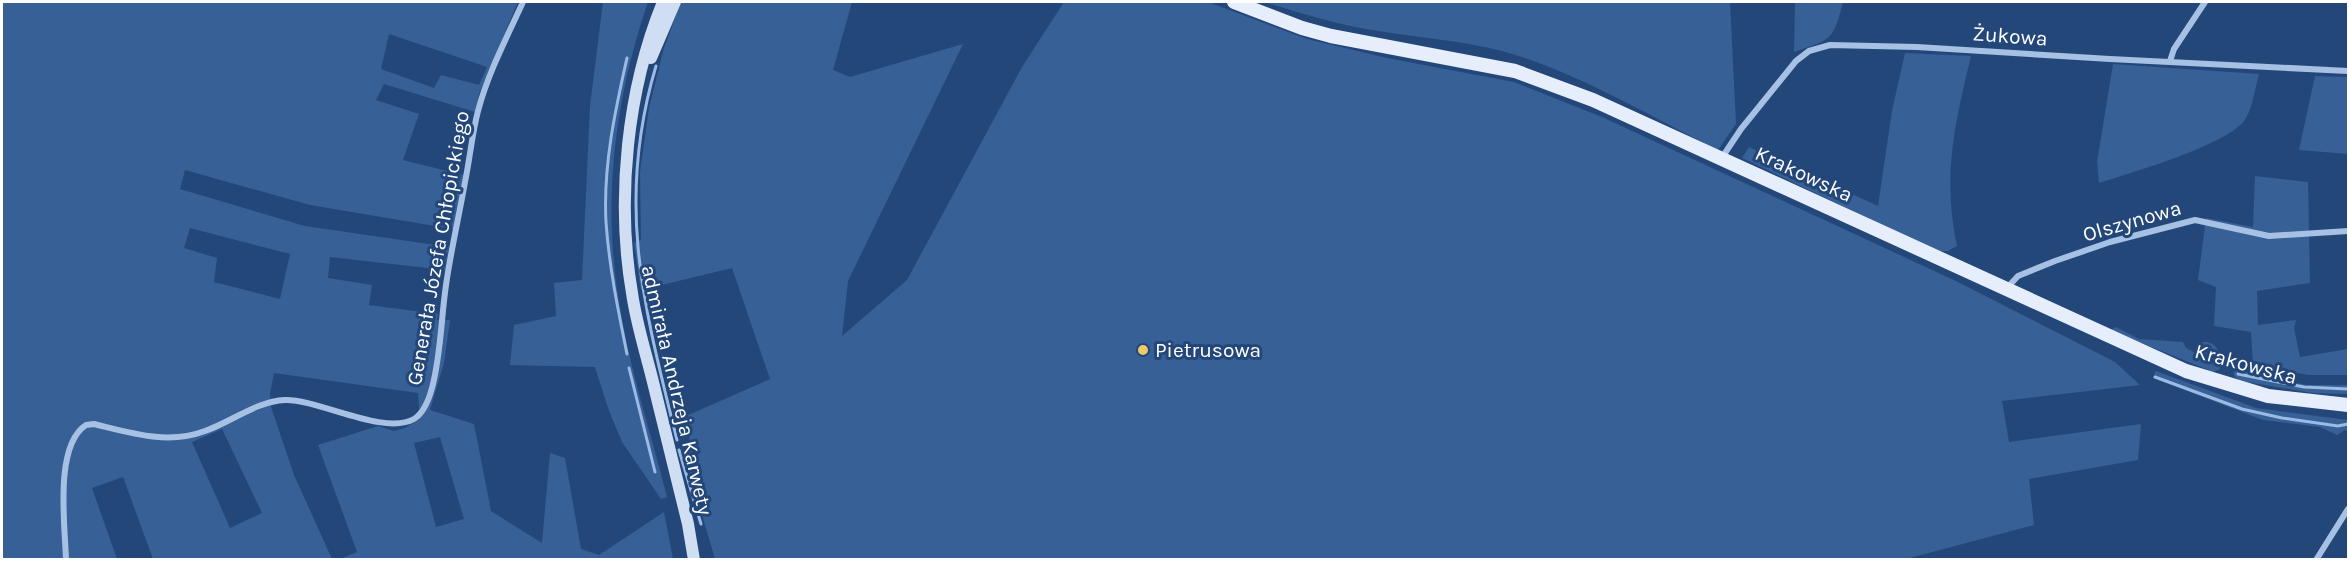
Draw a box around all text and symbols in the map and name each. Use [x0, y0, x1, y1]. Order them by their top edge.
street label: Żukowa [1972, 21, 2048, 51]
street label: Generała Józefa Chłopickiego [402, 109, 474, 387]
street label: Krakowska [1751, 141, 1857, 207]
street label: Olszynowa [2080, 196, 2184, 246]
street label: admirała Andrzeja Karwety [637, 263, 718, 517]
place label: Pietrusowa [1155, 338, 1261, 362]
street label: Krakowska [2192, 339, 2300, 389]
marker: Pietrusowa [1136, 343, 1150, 357]

